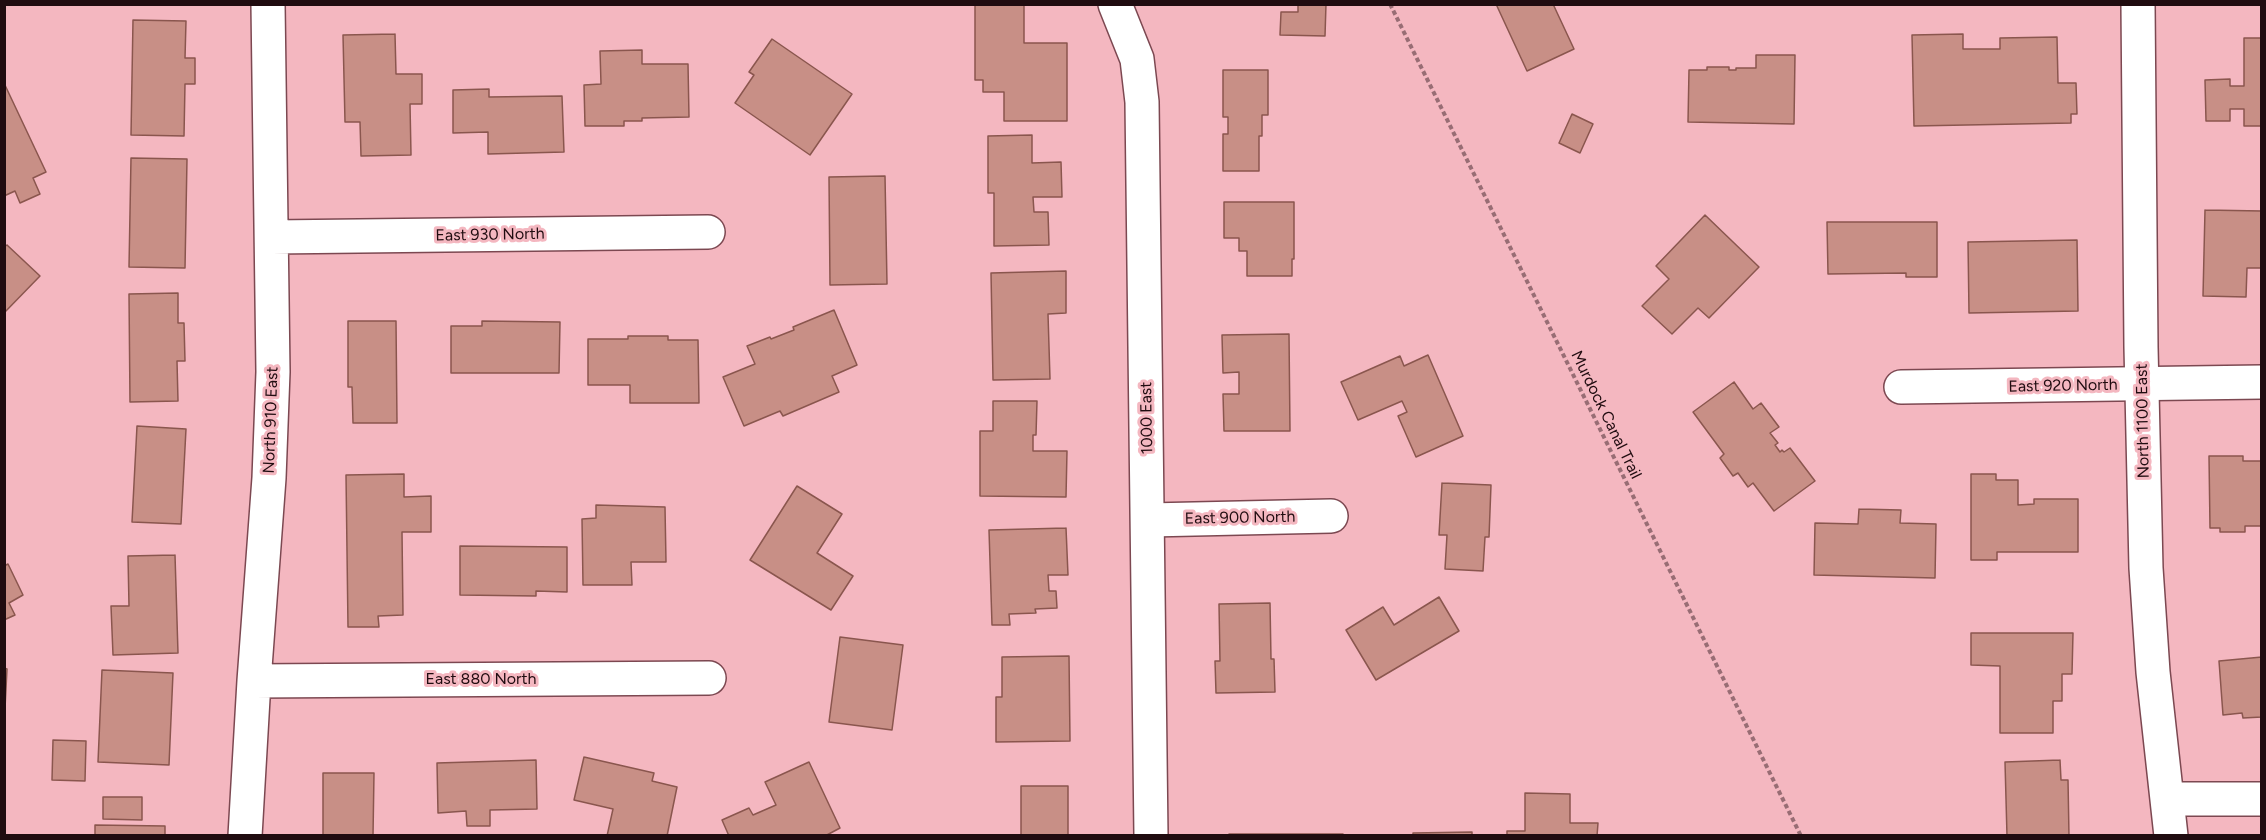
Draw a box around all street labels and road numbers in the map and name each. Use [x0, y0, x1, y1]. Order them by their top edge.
street label: East 930 North [435, 224, 545, 246]
street label: Murdock Canal Trail [1567, 348, 1645, 482]
street label: North 1100 East [2132, 363, 2154, 479]
street label: North 910 East [260, 366, 282, 474]
street label: East 920 North [2008, 375, 2118, 397]
street label: 1000 East [1137, 382, 1157, 454]
street label: East 900 North [1185, 507, 1295, 529]
street label: East 880 North [426, 669, 536, 689]

